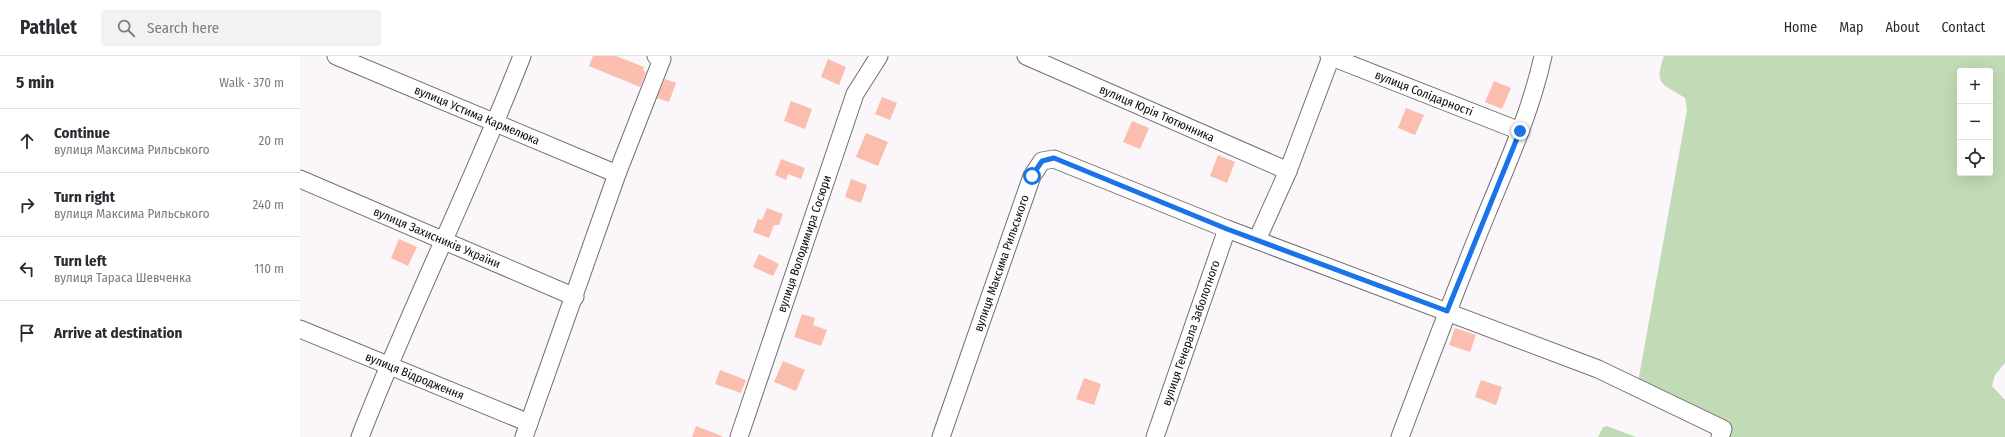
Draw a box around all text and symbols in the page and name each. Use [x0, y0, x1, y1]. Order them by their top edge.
search box [101, 10, 381, 46]
text: Pathlet [20, 16, 77, 39]
icon: search [115, 17, 137, 39]
text: Search here [147, 19, 219, 37]
text: Home [1784, 19, 1817, 36]
text: Map [1839, 19, 1863, 36]
text: About [1885, 19, 1920, 36]
text: Contact [1942, 19, 1985, 36]
street label: вулиця Солідарності [1373, 68, 1475, 119]
map controls [1957, 68, 1993, 176]
button: + [1957, 68, 1993, 104]
text: 5 min [16, 72, 54, 93]
text: Walk · 370 m [219, 75, 284, 90]
street label: вулиця Юрія Тютюнника [1097, 82, 1217, 145]
street label: вулиця Устима Кармелюка [412, 83, 542, 148]
button: − [1957, 104, 1993, 140]
route end [1511, 122, 1529, 140]
text: Continue [54, 124, 110, 142]
icon: ahead [16, 130, 38, 152]
text: 20 m [258, 133, 284, 148]
button: locate [1957, 140, 1993, 176]
text: вулиця Максима Рильського [54, 142, 210, 157]
route start [1023, 167, 1041, 185]
street label: вулиця Володимира Сосюри [775, 173, 834, 314]
text: Turn right [54, 188, 115, 206]
street label: вулиця Максима Рильського [971, 193, 1032, 334]
icon: right [16, 194, 38, 216]
text: 240 m [252, 197, 284, 212]
street label: вулиця Захисників України [371, 204, 503, 271]
text: вулиця Максима Рильського [54, 206, 210, 221]
text: Turn left [54, 252, 107, 270]
icon: left [16, 258, 38, 280]
street label: вулиця Генерала Заболотного [1159, 258, 1223, 408]
text: 110 m [254, 261, 284, 276]
text: вулиця Тараса Шевченка [54, 270, 191, 285]
icon: arrive [16, 322, 38, 344]
text: Arrive at destination [54, 324, 182, 342]
street label: вулиця Відродження [363, 350, 466, 403]

